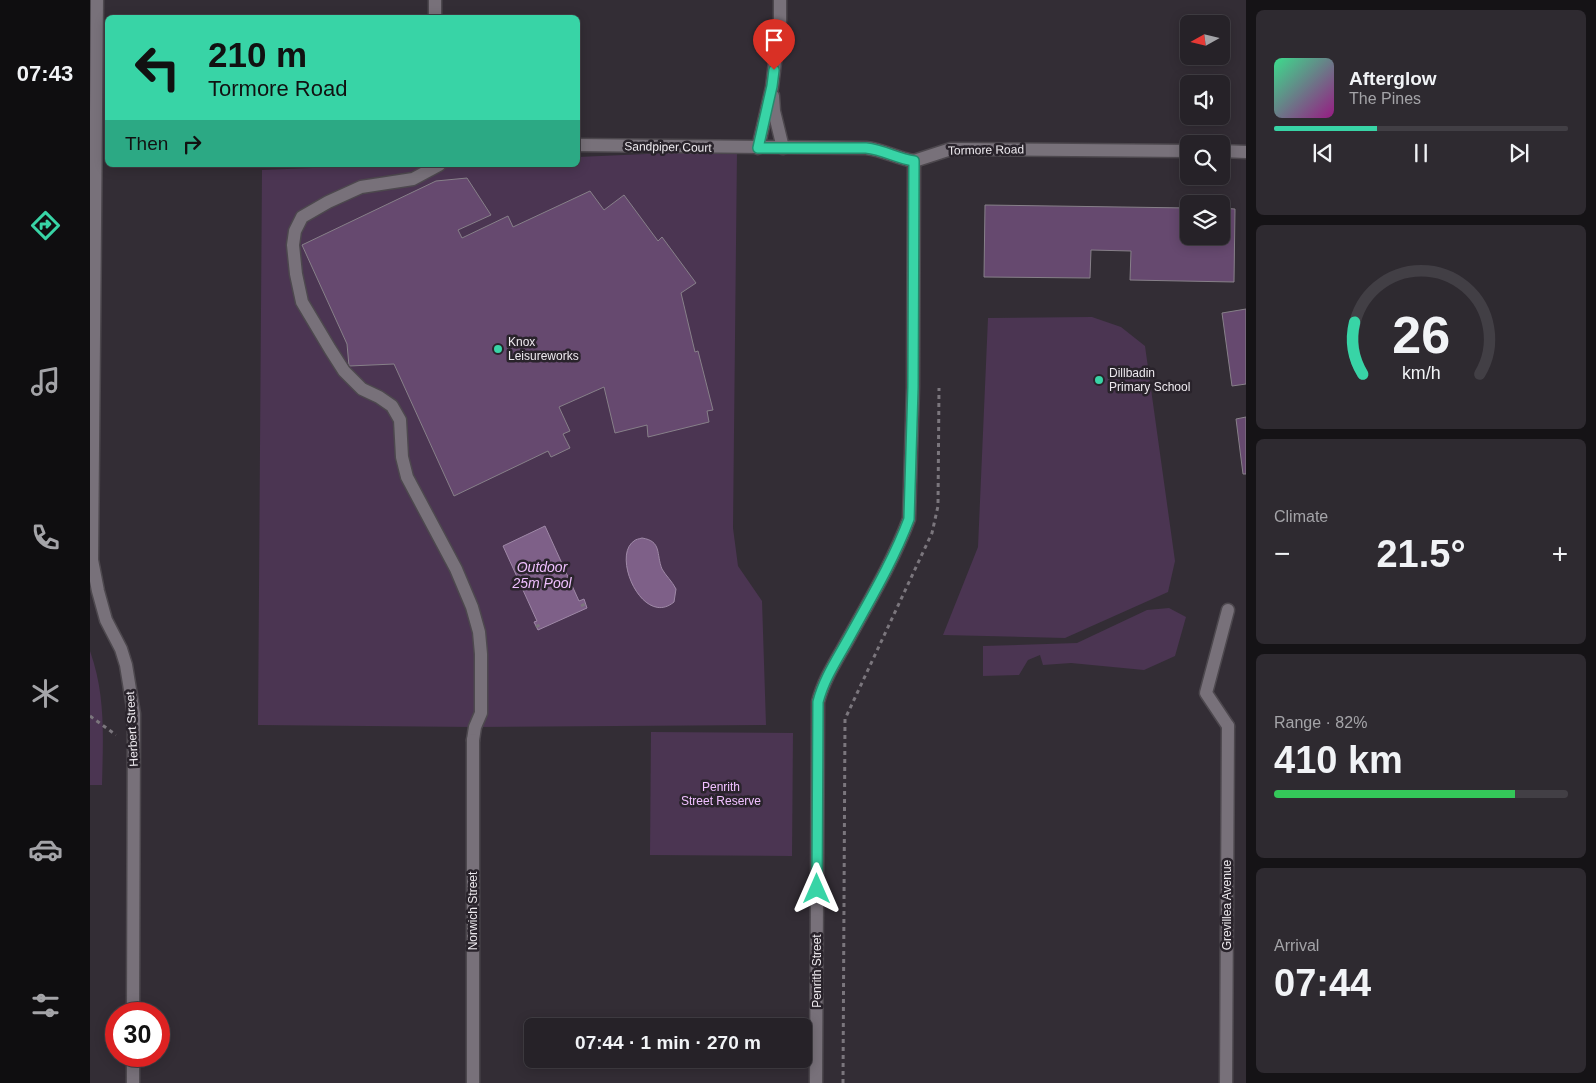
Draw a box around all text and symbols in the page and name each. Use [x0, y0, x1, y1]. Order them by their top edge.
north arrow [1180, 15, 1230, 65]
map controls [1180, 15, 1230, 245]
pin [753, 19, 795, 70]
icon: arrive [760, 26, 788, 54]
icon: left [125, 35, 190, 100]
text: 210 m [208, 35, 307, 74]
text: 07:43 [17, 61, 73, 86]
text: Afterglow [1349, 68, 1437, 89]
button: sound [1180, 75, 1230, 125]
text: Tormore Road [208, 76, 347, 101]
text: The Pines [1349, 90, 1421, 107]
icon: right [178, 130, 206, 158]
text: Then [125, 133, 168, 154]
button: search [1180, 135, 1230, 185]
street label: Sandpiper Court [624, 139, 712, 155]
icon: previous [1309, 139, 1337, 167]
icon: pause [1407, 139, 1435, 167]
icon: next [1505, 139, 1533, 167]
street label: Tormore Road [948, 142, 1024, 158]
button: layers [1180, 195, 1230, 245]
icon: directions [28, 208, 63, 243]
text: 26 [1392, 306, 1450, 364]
place label: Knox Leisureworks [508, 335, 579, 363]
marker: Knox Leisureworks [492, 343, 504, 355]
text: km/h [1402, 363, 1440, 383]
icon: music [28, 364, 63, 399]
place label: Dillbadin Primary School [1109, 366, 1190, 394]
marker: Dillbadin Primary School [1093, 374, 1105, 386]
text: Climate [1274, 508, 1328, 525]
icon: phone [28, 520, 63, 555]
text: 21.5° [1376, 533, 1466, 575]
text: − [1274, 538, 1290, 569]
text: + [1552, 538, 1568, 569]
water label: Outdoor 25m Pool [511, 559, 572, 591]
icon: climate [28, 676, 63, 711]
street label: Herbert Street [123, 690, 141, 767]
text: Range · 82% [1274, 714, 1367, 731]
text: 410 km [1274, 739, 1403, 781]
park label: Penrith Street Reserve [681, 780, 761, 808]
icon: car [28, 832, 63, 867]
street label: Grevillea Avenue [1220, 859, 1234, 950]
position arrow [790, 862, 842, 914]
street label: Norwich Street [466, 871, 480, 950]
street label: Penrith Street [810, 934, 824, 1008]
text: Arrival [1274, 937, 1319, 954]
text: 07:44 [1274, 962, 1371, 1004]
icon: filters [28, 988, 63, 1023]
speed limit sign: 30 [105, 1002, 170, 1067]
text: 07:44 · 1 min · 270 m [575, 1032, 761, 1053]

